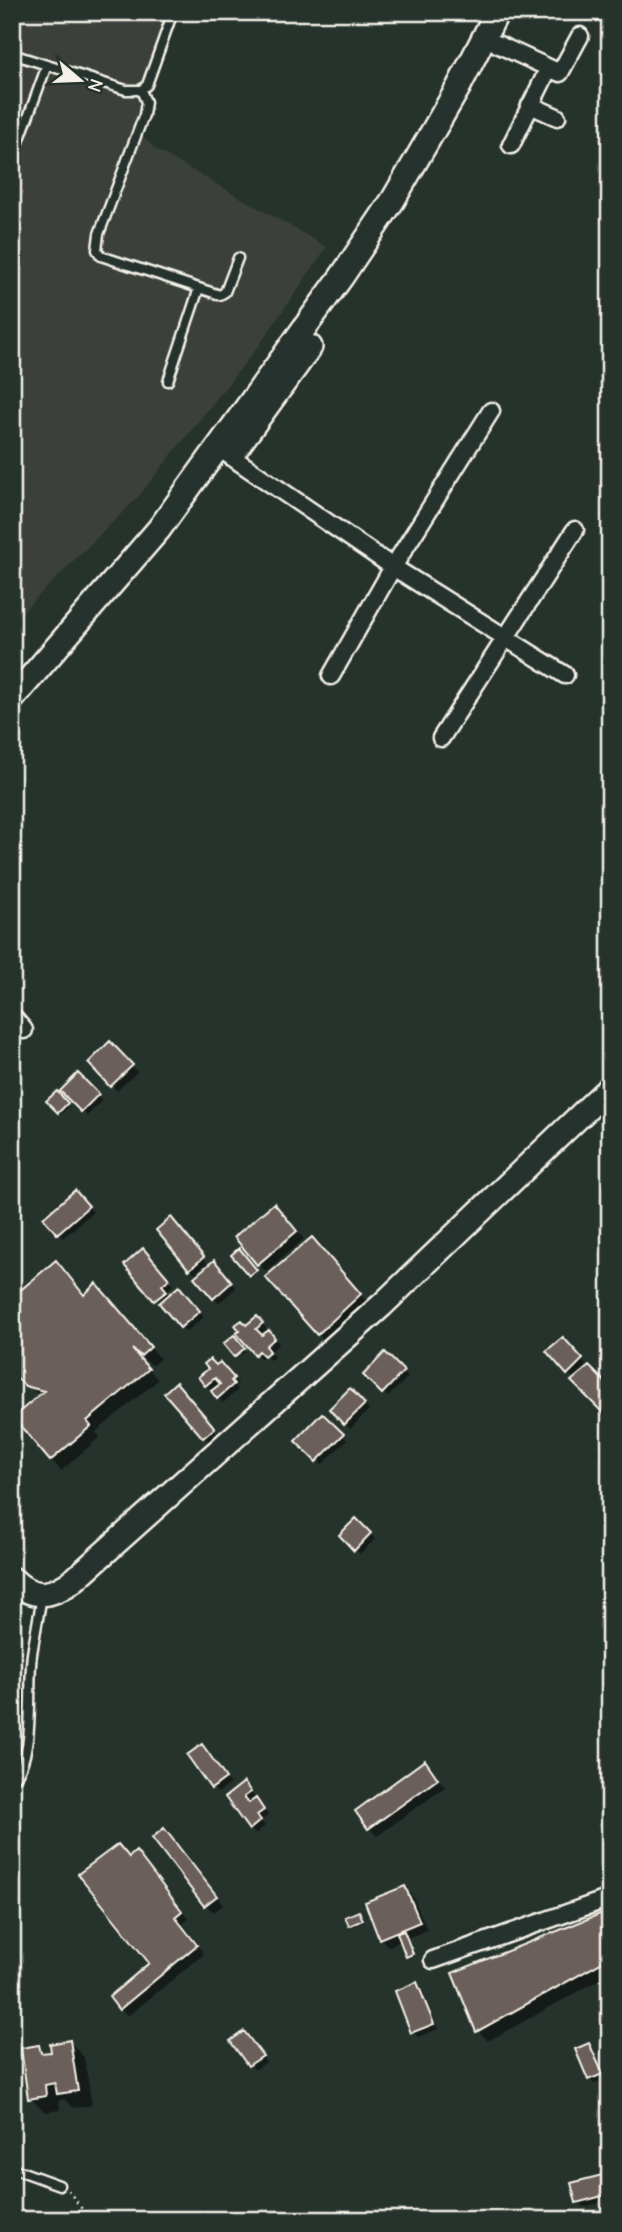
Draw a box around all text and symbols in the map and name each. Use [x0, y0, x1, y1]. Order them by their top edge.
north arrow [46, 46, 116, 116]
text: N [83, 76, 108, 95]

